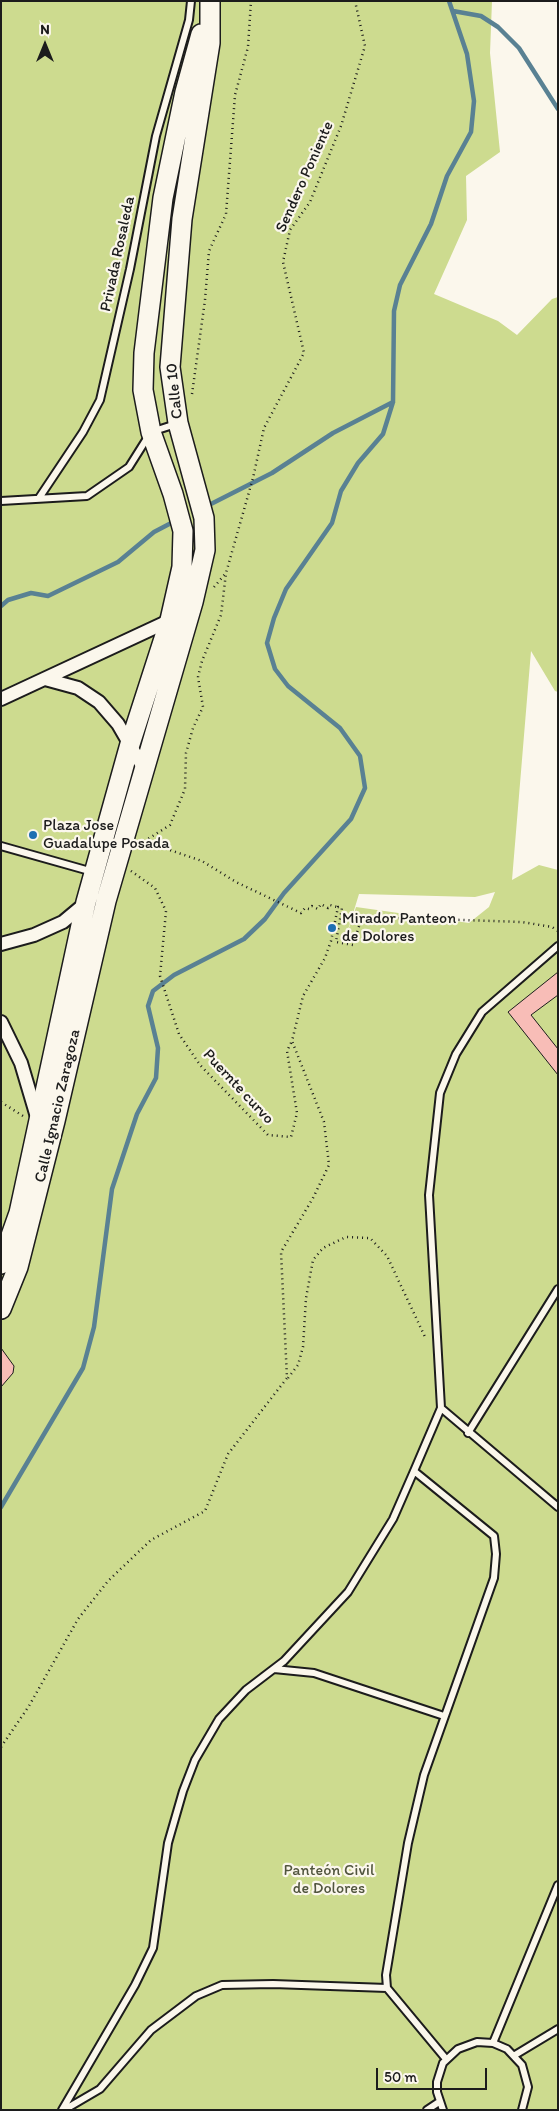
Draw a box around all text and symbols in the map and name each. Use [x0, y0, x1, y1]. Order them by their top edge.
north arrow [20, 20, 70, 70]
text: N [40, 21, 50, 38]
street label: Sendero Poniente [272, 118, 338, 236]
street label: Privada Rosaleda [96, 195, 140, 313]
street label: Calle 10 [163, 362, 187, 420]
place label: Plaza Jose Guadalupe Posada [43, 816, 170, 854]
marker: Plaza Jose Guadalupe Posada [27, 829, 39, 841]
place label: Mirador Panteon de Dolores [342, 909, 456, 947]
marker: Mirador Panteon de Dolores [326, 922, 338, 934]
street label: Calle Ignacio Zaragoza [31, 1027, 85, 1185]
street label: Puernte curvo [198, 1045, 278, 1129]
park label: Panteón Civil de Dolores [284, 1861, 374, 1899]
scale bar [379, 2058, 490, 2090]
text: 50 m [384, 2068, 417, 2086]

